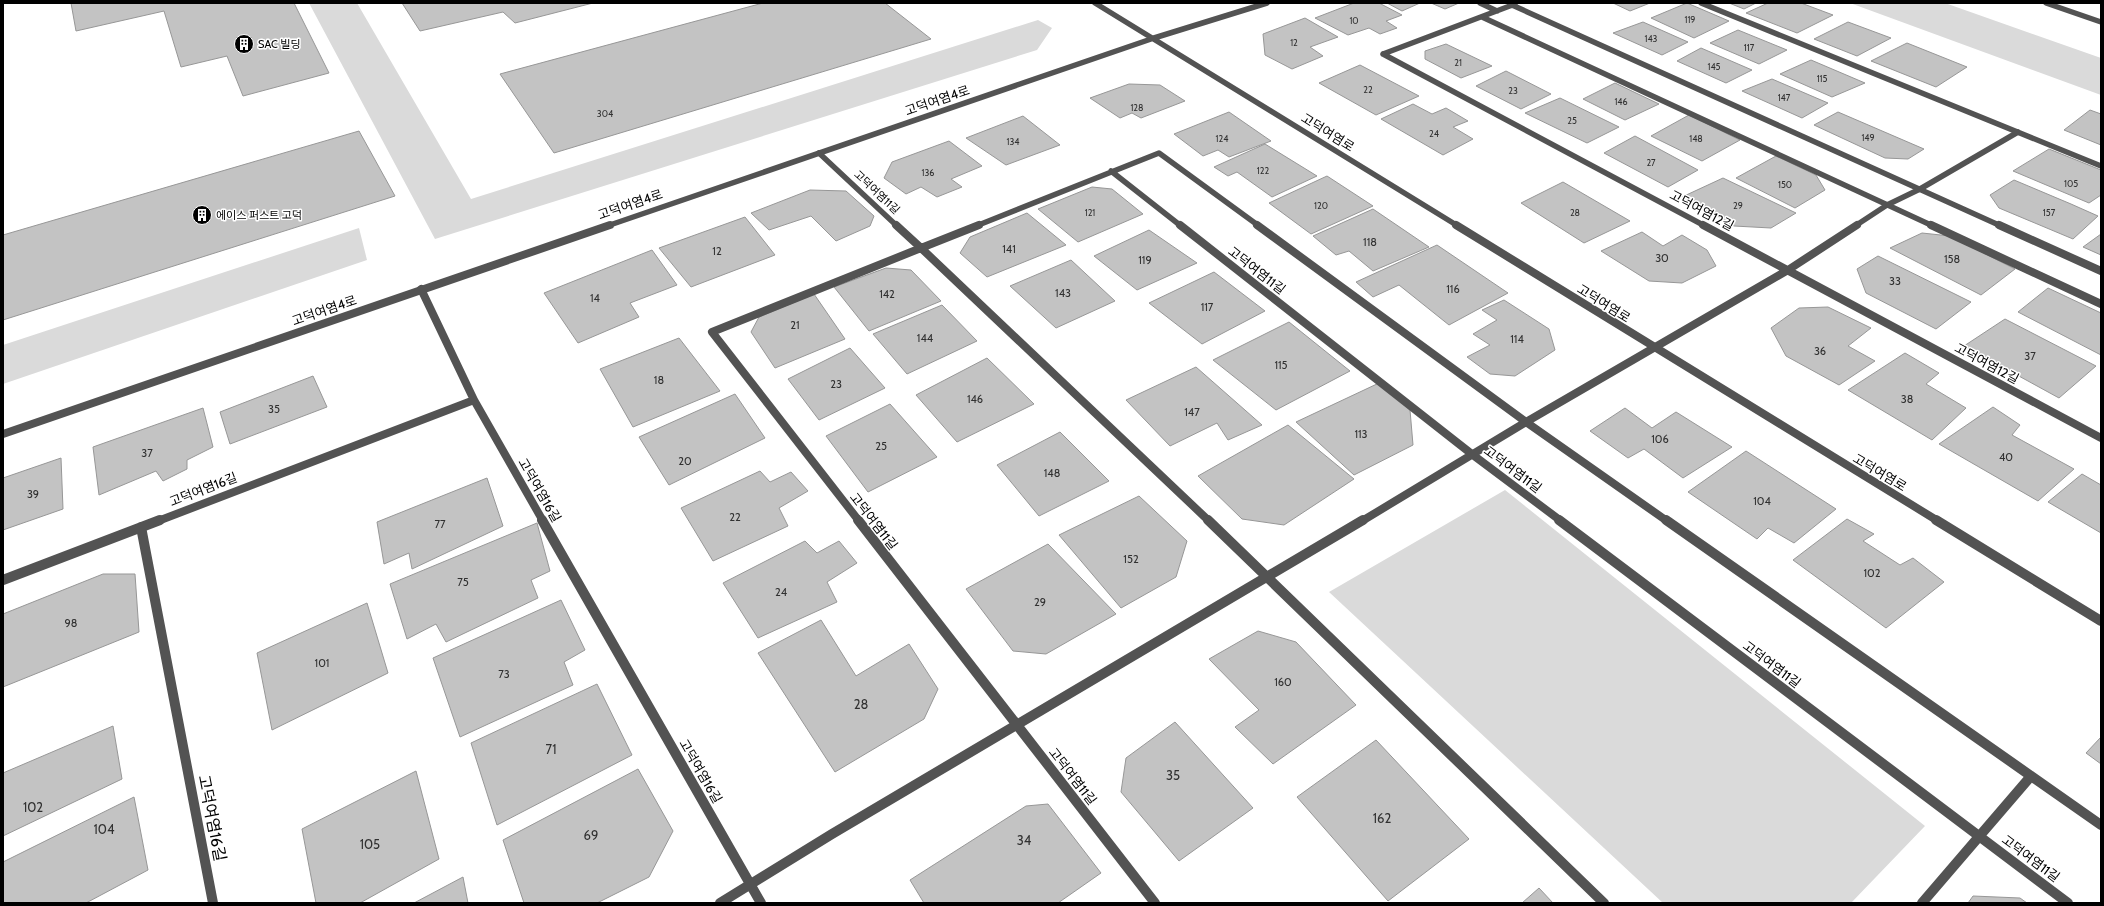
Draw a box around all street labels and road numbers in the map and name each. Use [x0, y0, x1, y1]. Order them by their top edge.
street label: 고덕여염4로 [903, 81, 971, 119]
street label: 고덕여염로 [1298, 109, 1358, 155]
street label: 고덕여염11길 [851, 167, 903, 217]
street label: 고덕여염4로 [596, 185, 664, 223]
street label: 고덕여염12길 [1667, 186, 1737, 234]
street label: 고덕여염11길 [1225, 243, 1289, 297]
street label: 고덕여염로 [1574, 280, 1634, 326]
street label: 고덕여염4로 [290, 291, 358, 329]
street label: 고덕여염12길 [1952, 339, 2022, 387]
street label: 고덕여염11길 [1481, 442, 1545, 496]
street label: 고덕여염로 [1850, 450, 1910, 494]
street label: 고덕여염16길 [515, 455, 565, 525]
street label: 고덕여염16길 [167, 469, 239, 509]
street label: 고덕여염11길 [847, 489, 901, 553]
street label: 고덕여염11길 [1740, 637, 1804, 691]
street label: 고덕여염16길 [676, 736, 726, 806]
street label: 고덕여염11길 [1046, 744, 1100, 808]
street label: 고덕여염16길 [194, 773, 230, 863]
street label: 고덕여염11길 [1999, 831, 2063, 885]

